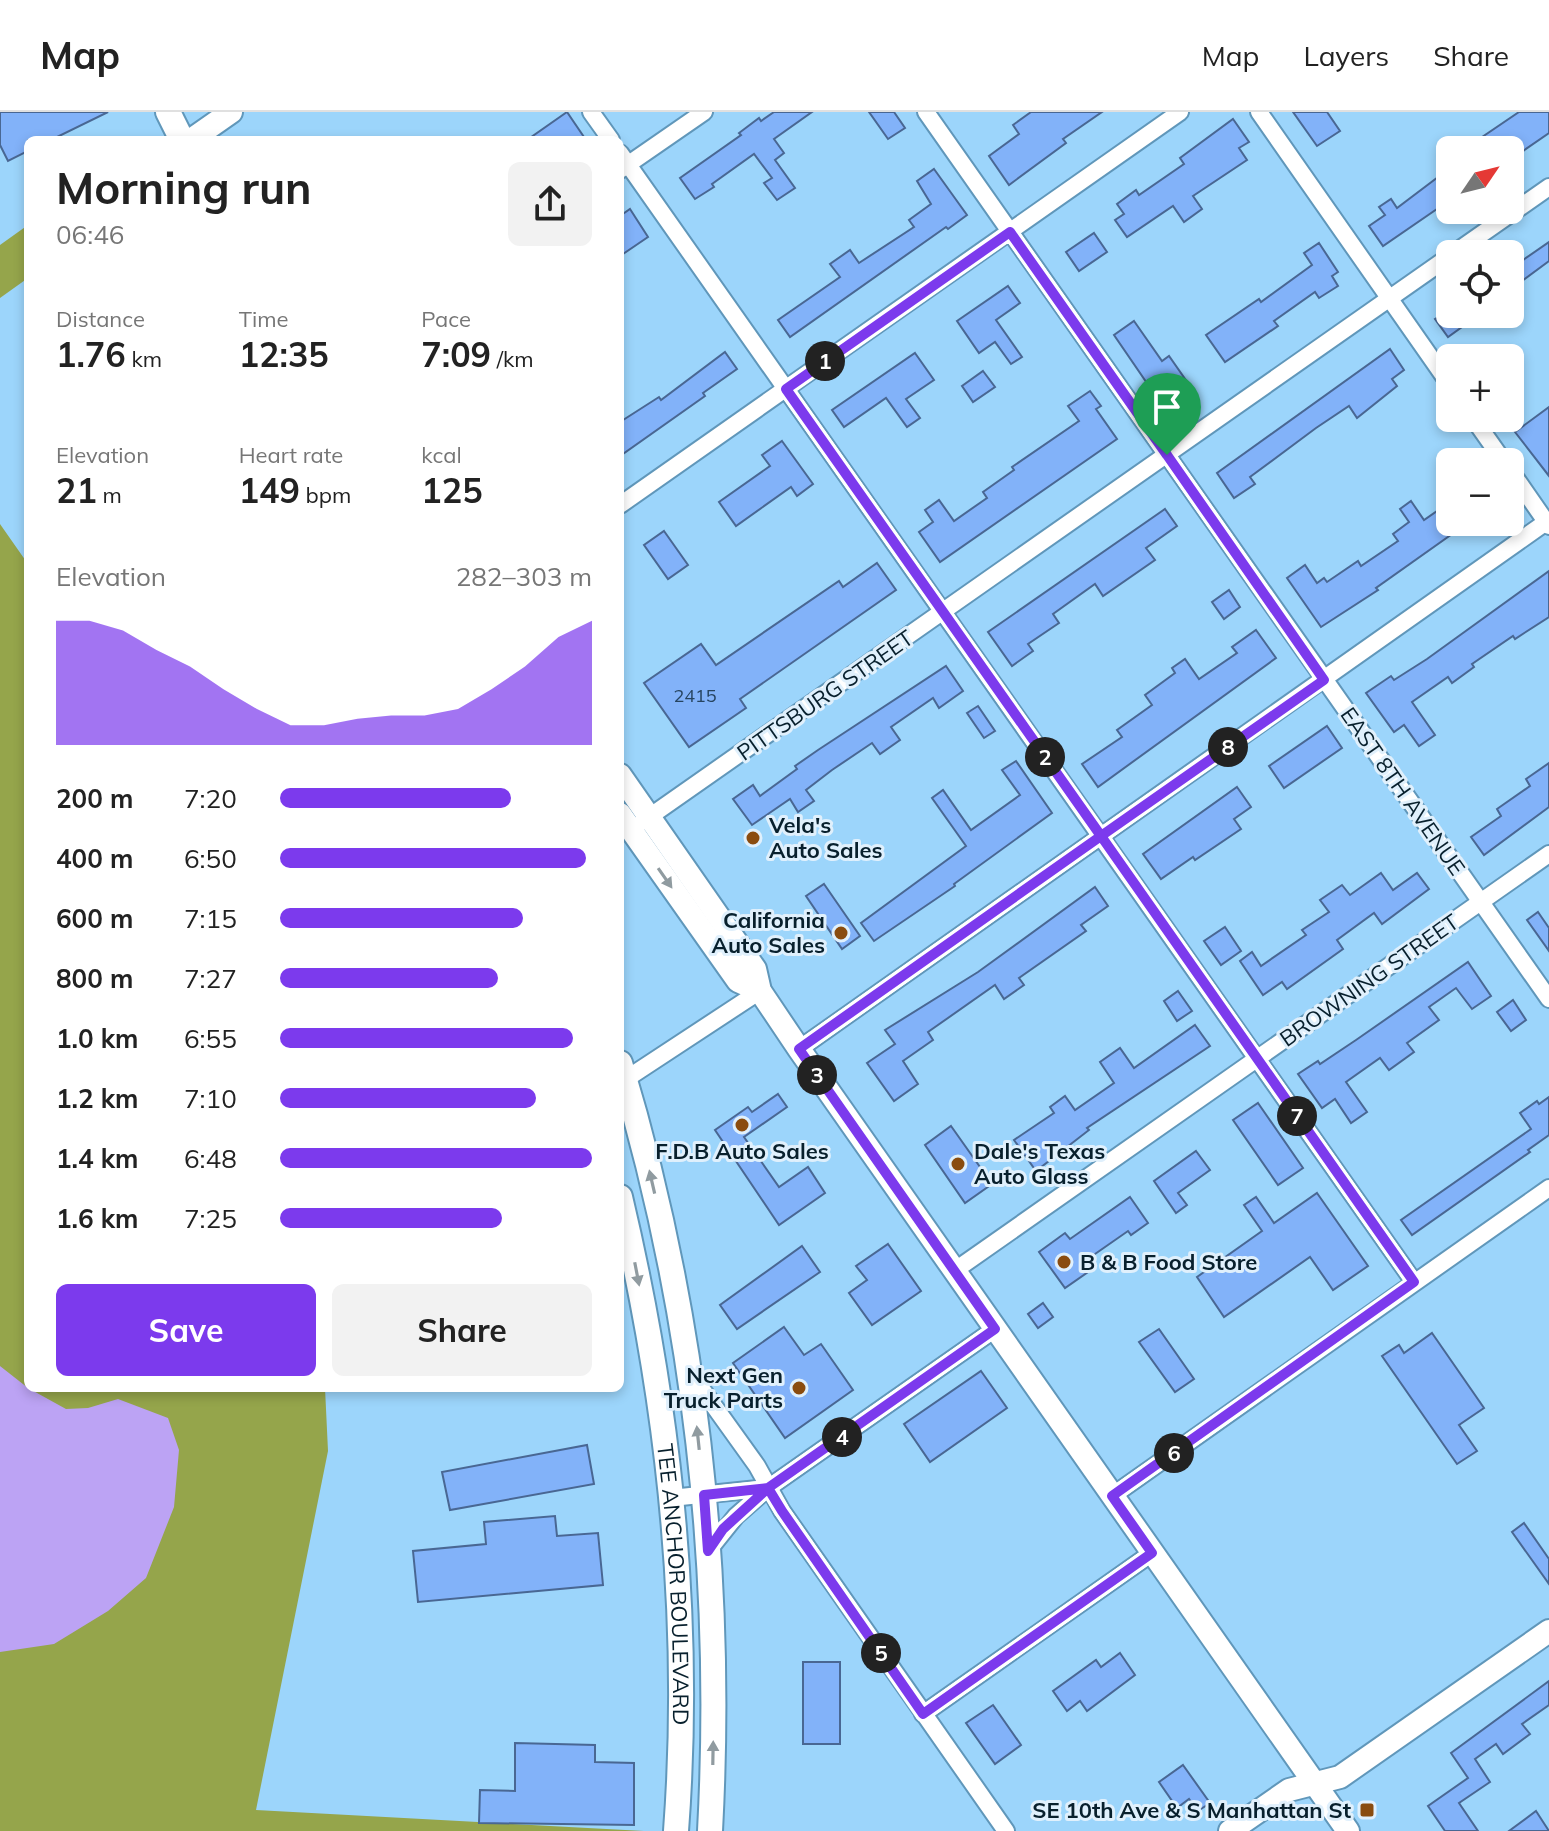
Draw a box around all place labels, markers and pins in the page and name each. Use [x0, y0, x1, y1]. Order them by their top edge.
pin: 1 [805, 341, 845, 381]
pin [1133, 373, 1201, 455]
pin: 8 [1208, 727, 1248, 767]
pin: 2 [1025, 737, 1065, 777]
place label: Vela's Auto Sales [768, 811, 883, 864]
marker: Vela's Auto Sales [744, 829, 762, 847]
place label: California Auto Sales [711, 906, 825, 959]
marker: California Auto Sales [832, 924, 850, 942]
pin: 3 [797, 1055, 837, 1095]
pin: 7 [1277, 1096, 1317, 1136]
marker: F.D.B Auto Sales [733, 1116, 751, 1134]
place label: F.D.B Auto Sales [655, 1137, 829, 1165]
place label: Dale's Texas Auto Glass [974, 1137, 1105, 1190]
marker: Dale's Texas Auto Glass [949, 1155, 967, 1173]
place label: B & B Food Store [1080, 1248, 1257, 1276]
marker: B & B Food Store [1055, 1253, 1073, 1271]
place label: Next Gen Truck Parts [664, 1361, 783, 1414]
marker: Next Gen Truck Parts [790, 1379, 808, 1397]
pin: 4 [822, 1417, 862, 1457]
pin: 6 [1154, 1433, 1194, 1473]
pin: 5 [861, 1633, 901, 1673]
place label: SE 10th Ave & S Manhattan St [1032, 1796, 1351, 1824]
marker: SE 10th Ave & S Manhattan St [1358, 1801, 1376, 1819]

